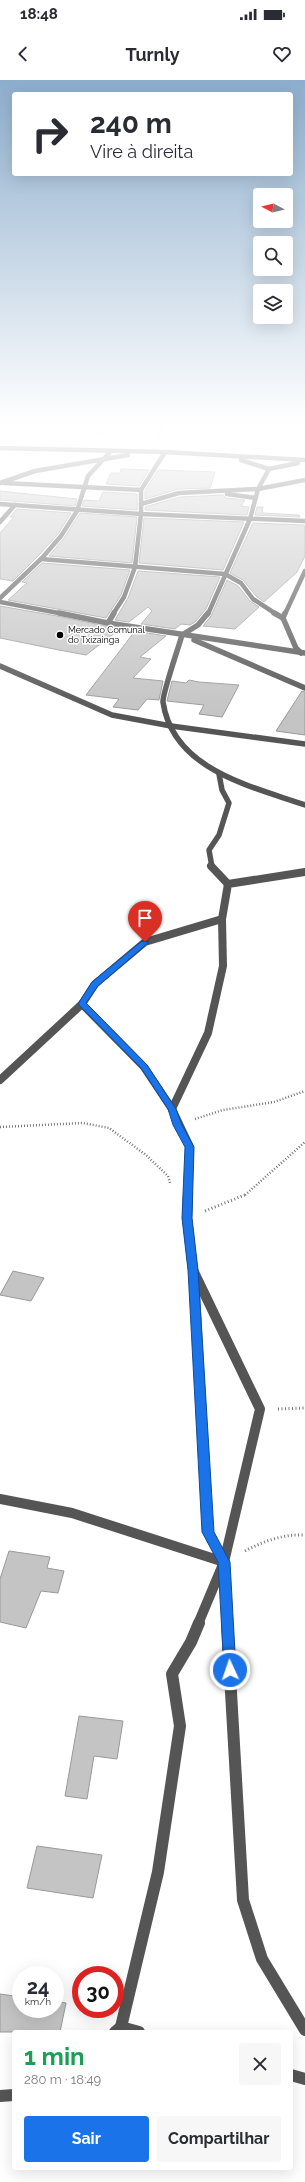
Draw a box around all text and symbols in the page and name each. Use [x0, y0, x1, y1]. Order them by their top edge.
text: 18:48 [20, 5, 58, 23]
icon: back [12, 43, 34, 65]
icon: heart [271, 43, 293, 65]
text: Turnly [125, 44, 180, 65]
text: 240 m [90, 107, 172, 140]
icon: right [24, 108, 76, 160]
text: Vire à direita [90, 141, 193, 162]
north arrow [253, 188, 293, 228]
map controls [253, 188, 293, 324]
button: search [253, 236, 293, 276]
button: layers [253, 284, 293, 324]
place label: Mercado Comunal do Txizainga [68, 625, 146, 645]
marker: Mercado Comunal do Txizainga [55, 630, 65, 640]
pin [128, 901, 162, 942]
icon: arrive [134, 907, 156, 929]
position arrow [209, 1649, 251, 1691]
speed limit sign: 30 [72, 1966, 124, 2018]
text: 24 [27, 1975, 49, 1999]
text: km/h [25, 1996, 51, 2007]
text: 1 min [24, 2042, 85, 2071]
button: close [239, 2043, 281, 2085]
text: 280 m · 18:49 [24, 2072, 101, 2087]
button: Sair [24, 2116, 149, 2162]
button: Compartilhar [157, 2116, 281, 2162]

